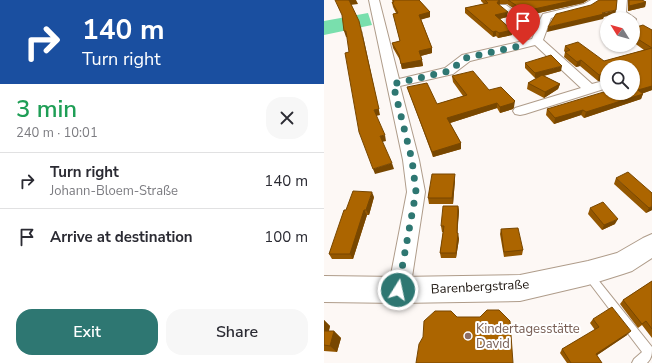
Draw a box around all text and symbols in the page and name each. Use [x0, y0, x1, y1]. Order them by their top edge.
pin [506, 4, 540, 45]
icon: arrive [512, 10, 534, 32]
text: 140 m [82, 11, 165, 49]
north arrow [600, 12, 640, 52]
map controls [600, 12, 640, 100]
icon: right [16, 16, 68, 68]
text: Turn right [82, 47, 161, 71]
button: search [600, 60, 640, 100]
text: 3 min [16, 93, 77, 125]
button: close [266, 97, 308, 139]
text: 240 m · 10:01 [16, 124, 98, 142]
text: Turn right [50, 162, 119, 182]
icon: right [16, 170, 38, 192]
text: 140 m [264, 171, 308, 191]
text: Johann-Bloem-Straße [50, 182, 178, 200]
icon: arrive [16, 226, 38, 248]
text: Arrive at destination [50, 227, 193, 247]
text: 100 m [264, 227, 308, 247]
position arrow [377, 269, 419, 311]
street label: Barenbergstraße [430, 275, 530, 299]
button: Exit [16, 309, 158, 355]
button: Share [166, 309, 308, 355]
place label: Kindertagesstätte David [476, 320, 580, 353]
marker: Kindertagesstätte David [463, 331, 473, 341]

